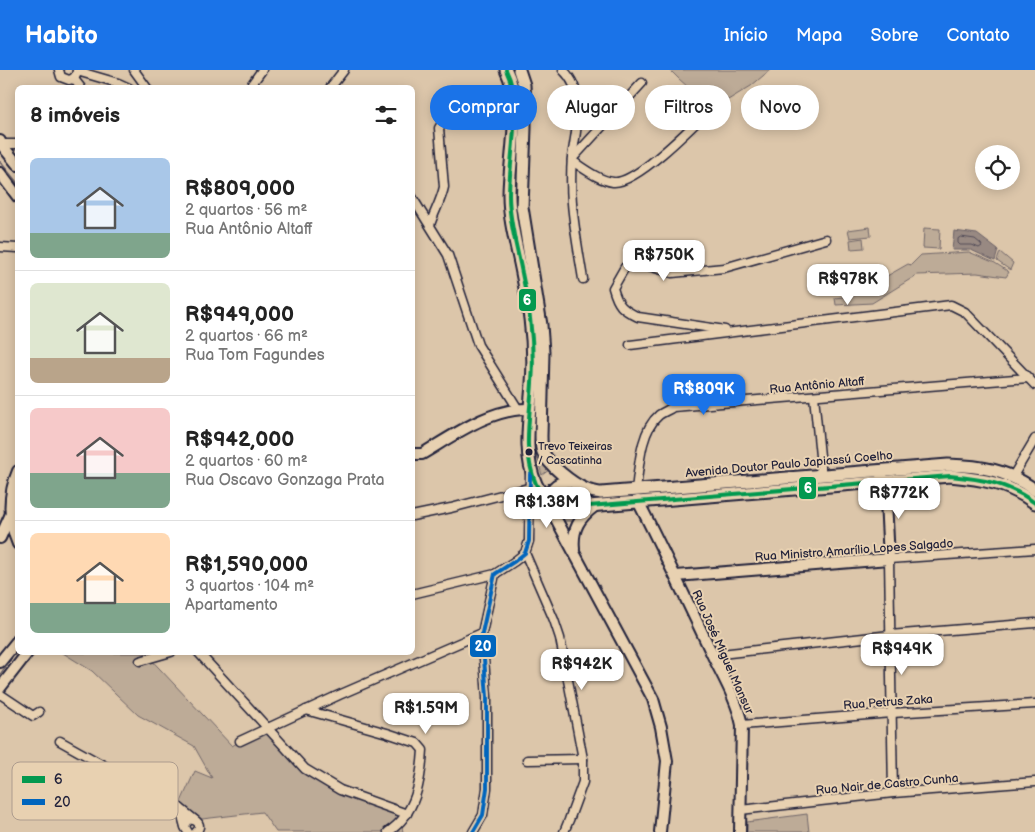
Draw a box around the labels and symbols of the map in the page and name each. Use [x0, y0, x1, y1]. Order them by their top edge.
pin: R$750K [623, 240, 705, 282]
pin: R$978K [807, 264, 889, 306]
line badge: 6 [518, 288, 537, 312]
text: 6 [523, 292, 531, 309]
pin: R$809K [663, 374, 745, 416]
street label: Rua Antônio Altaff [769, 374, 866, 397]
place label: Trevo Teixeiras / Cascatinha [538, 440, 613, 467]
marker: Trevo Teixeiras / Cascatinha [524, 447, 534, 457]
street label: Avenida Doutor Paulo Japiassú Coelho [685, 448, 894, 481]
line badge: 6 [798, 476, 817, 500]
pin: R$772K [858, 478, 940, 520]
text: 6 [804, 480, 812, 497]
pin: R$1.38M [501, 486, 593, 529]
street label: Rua Ministro Amarílio Lopes Salgado [754, 536, 954, 565]
street label: Rua José Miguel Mansur [688, 588, 757, 717]
line badge: 20 [469, 634, 497, 658]
pin: R$949K [861, 634, 943, 676]
text: 20 [475, 638, 492, 655]
pin: R$942K [541, 648, 623, 691]
pin: R$1.59M [380, 692, 472, 735]
street label: Rua Petrus Zaka [843, 692, 934, 713]
legend [12, 762, 178, 820]
text: 6 [54, 771, 63, 788]
street label: Rua Nair de Castro Cunha [815, 771, 959, 798]
text: 20 [54, 794, 71, 811]

